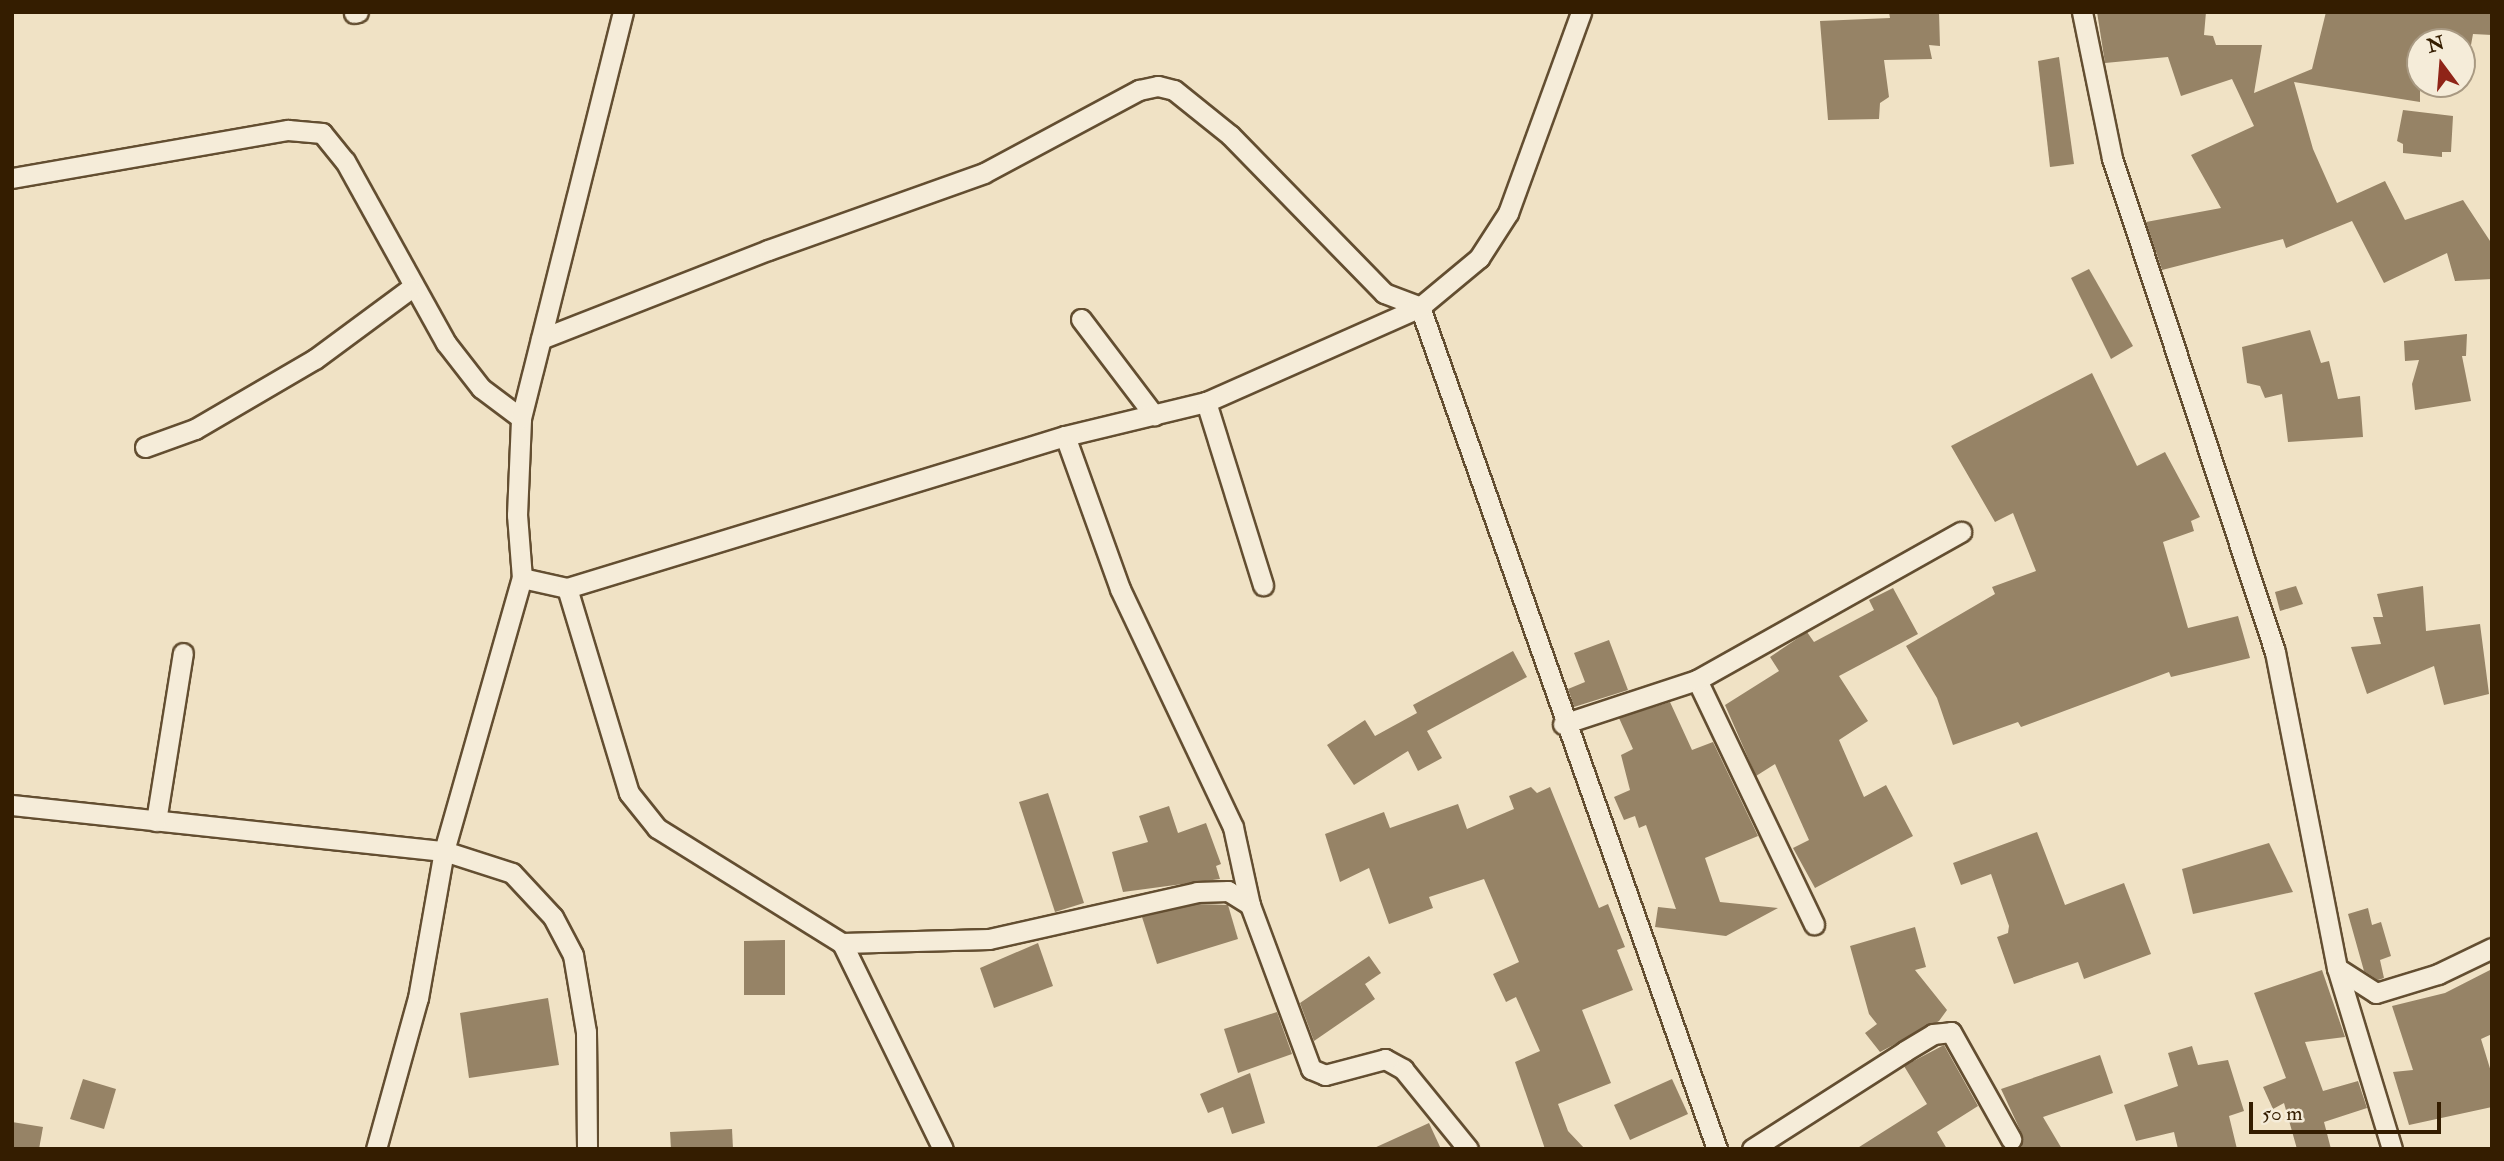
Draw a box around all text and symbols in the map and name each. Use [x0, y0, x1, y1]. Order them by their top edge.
north arrow [2406, 28, 2476, 98]
text: N [2424, 31, 2447, 59]
scale bar [2252, 1088, 2444, 1132]
text: 50 m [2262, 1100, 2303, 1127]

